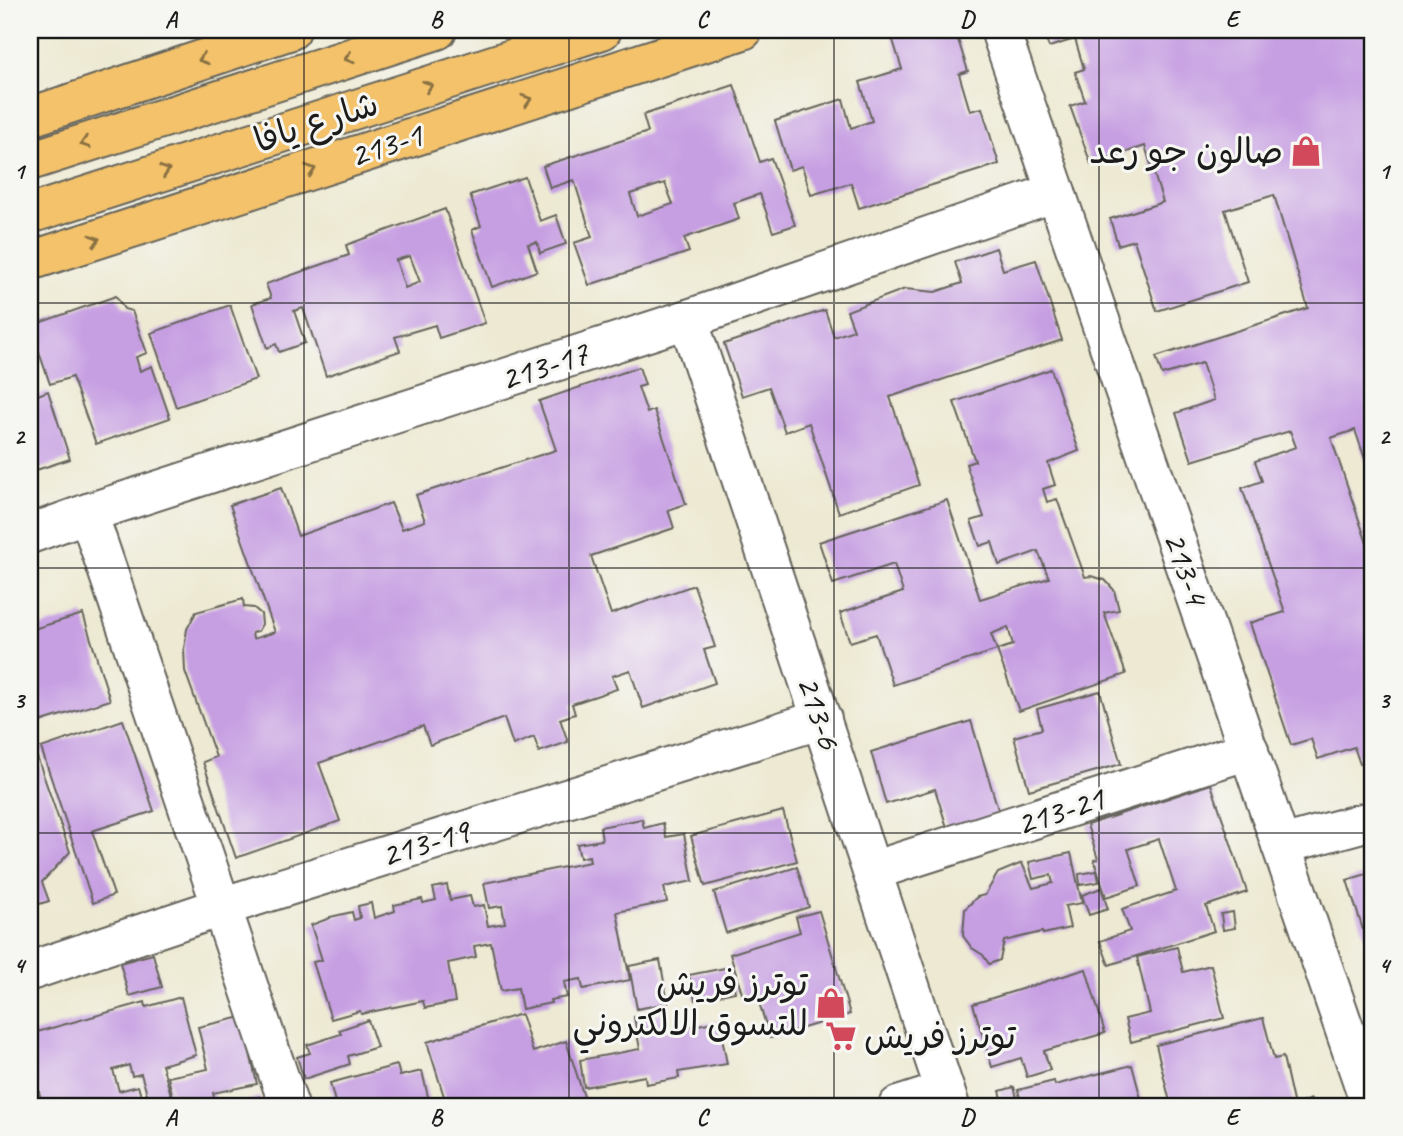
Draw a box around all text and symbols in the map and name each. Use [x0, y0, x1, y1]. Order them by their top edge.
text: A [165, 5, 179, 34]
text: B [430, 5, 444, 34]
text: C [697, 5, 711, 34]
text: D [960, 5, 976, 34]
text: E [1226, 5, 1242, 34]
one-way arrow [343, 50, 355, 64]
one-way arrow [197, 51, 209, 65]
one-way arrow [421, 80, 433, 94]
street label: شارع يافا [248, 81, 384, 165]
one-way arrow [521, 93, 533, 108]
street label: 213-1 [344, 111, 430, 178]
place label: صالون جو رعد [1089, 129, 1283, 174]
shop icon: صالون جو رعد [1289, 134, 1323, 168]
one-way arrow [80, 135, 92, 149]
text: 1 [14, 157, 27, 186]
text: 1 [1379, 157, 1392, 186]
one-way arrow [304, 164, 317, 178]
one-way arrow [158, 165, 170, 179]
one-way arrow [88, 234, 100, 248]
street label: 213-17 [494, 330, 596, 401]
text: 2 [14, 422, 27, 451]
text: 2 [1379, 422, 1392, 451]
street label: 213-4 [1153, 525, 1220, 614]
street label: 213-6 [786, 670, 852, 756]
text: 3 [14, 686, 27, 715]
text: 3 [1379, 686, 1392, 715]
street label: 213-21 [1010, 775, 1112, 846]
street label: 213-19 [375, 807, 478, 878]
text: 4 [14, 951, 27, 980]
text: 4 [1379, 951, 1392, 980]
place label: توترز فريش للتسوق الالكتروني [573, 961, 809, 1054]
shop icon: توترز فريش للتسوق الالكتروني [814, 986, 848, 1020]
place label: توترز فريش [864, 1014, 1017, 1059]
supermarket icon: توترز فريش [824, 1019, 858, 1053]
text: A [165, 1103, 179, 1132]
text: B [430, 1103, 444, 1132]
text: C [697, 1103, 711, 1132]
text: D [960, 1103, 976, 1132]
text: E [1226, 1103, 1242, 1132]

